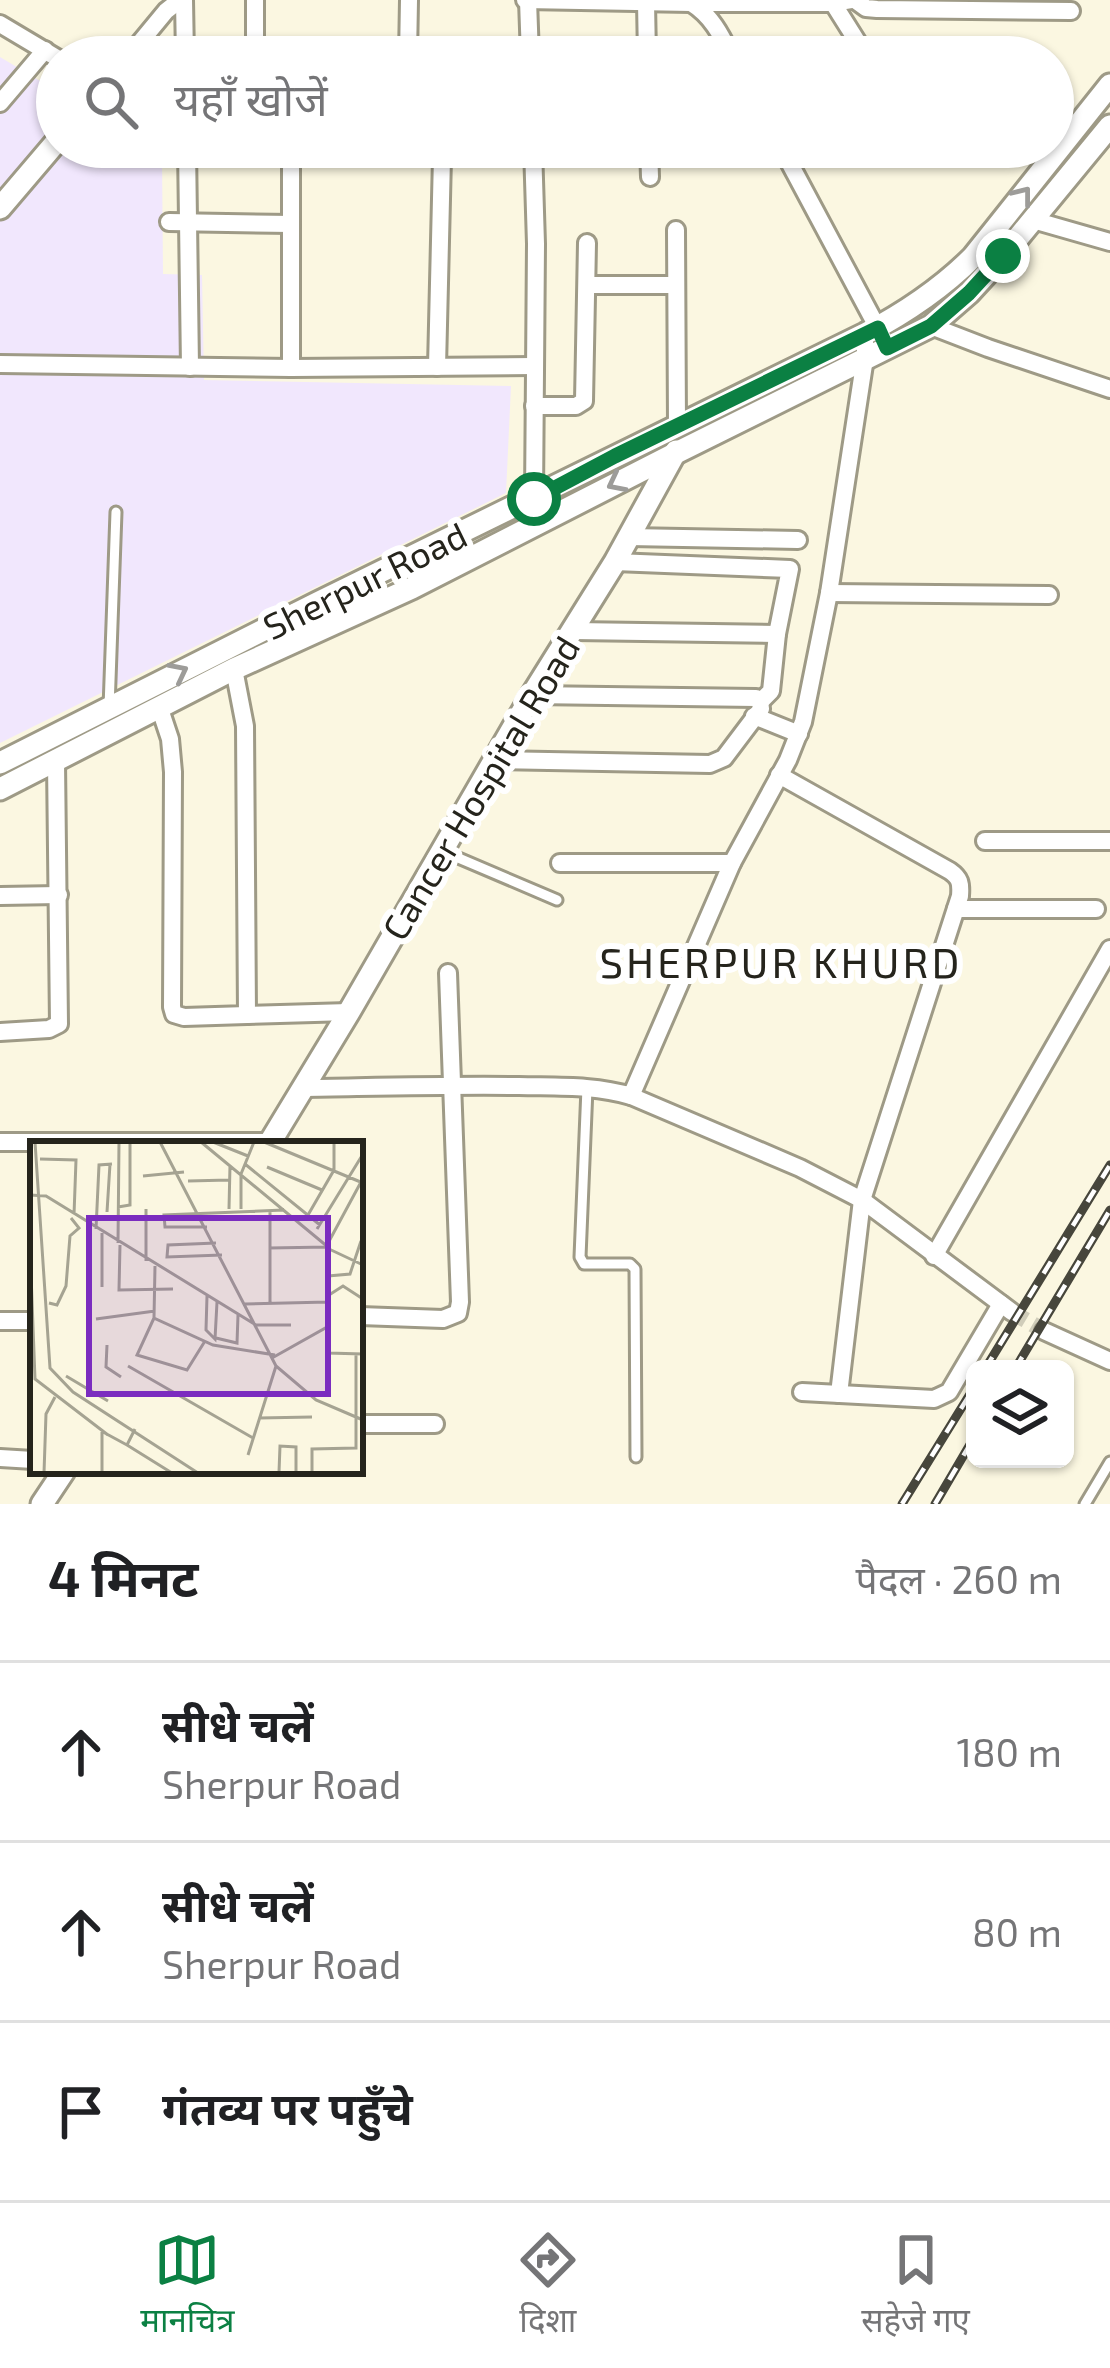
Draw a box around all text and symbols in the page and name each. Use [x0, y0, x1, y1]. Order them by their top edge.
search box [36, 36, 1074, 168]
icon: search [78, 69, 144, 135]
text: यहाँ खोजें [174, 71, 328, 125]
one-way arrow [1009, 186, 1030, 208]
route end [976, 229, 1030, 283]
one-way arrow [607, 469, 629, 492]
route start [507, 472, 561, 526]
street label: Sherpur Road [256, 512, 473, 647]
street label: Cancer Hospital Road [372, 628, 587, 947]
one-way arrow [167, 664, 189, 687]
district label: SHERPUR KHURD [600, 936, 962, 986]
inset map [30, 1141, 363, 1474]
map controls [966, 1360, 1074, 1468]
button: layers [966, 1360, 1074, 1468]
text: 4 मिनट [48, 1546, 199, 1607]
text: पैदल · 260 m [855, 1555, 1062, 1602]
text: सीधे चलें [162, 1697, 314, 1751]
icon: ahead [48, 1719, 114, 1785]
text: 180 m [956, 1728, 1062, 1775]
text: Sherpur Road [162, 1760, 401, 1807]
text: सीधे चलें [162, 1877, 314, 1931]
icon: ahead [48, 1899, 114, 1965]
text: 80 m [972, 1908, 1062, 1955]
text: Sherpur Road [162, 1940, 401, 1987]
icon: arrive [48, 2079, 114, 2145]
text: गंतव्य पर पहुँचे [162, 2080, 413, 2134]
tab: मानचित्र [140, 2227, 235, 2345]
tab: दिशा [515, 2227, 581, 2345]
tab: सहेजे गए [861, 2227, 970, 2345]

